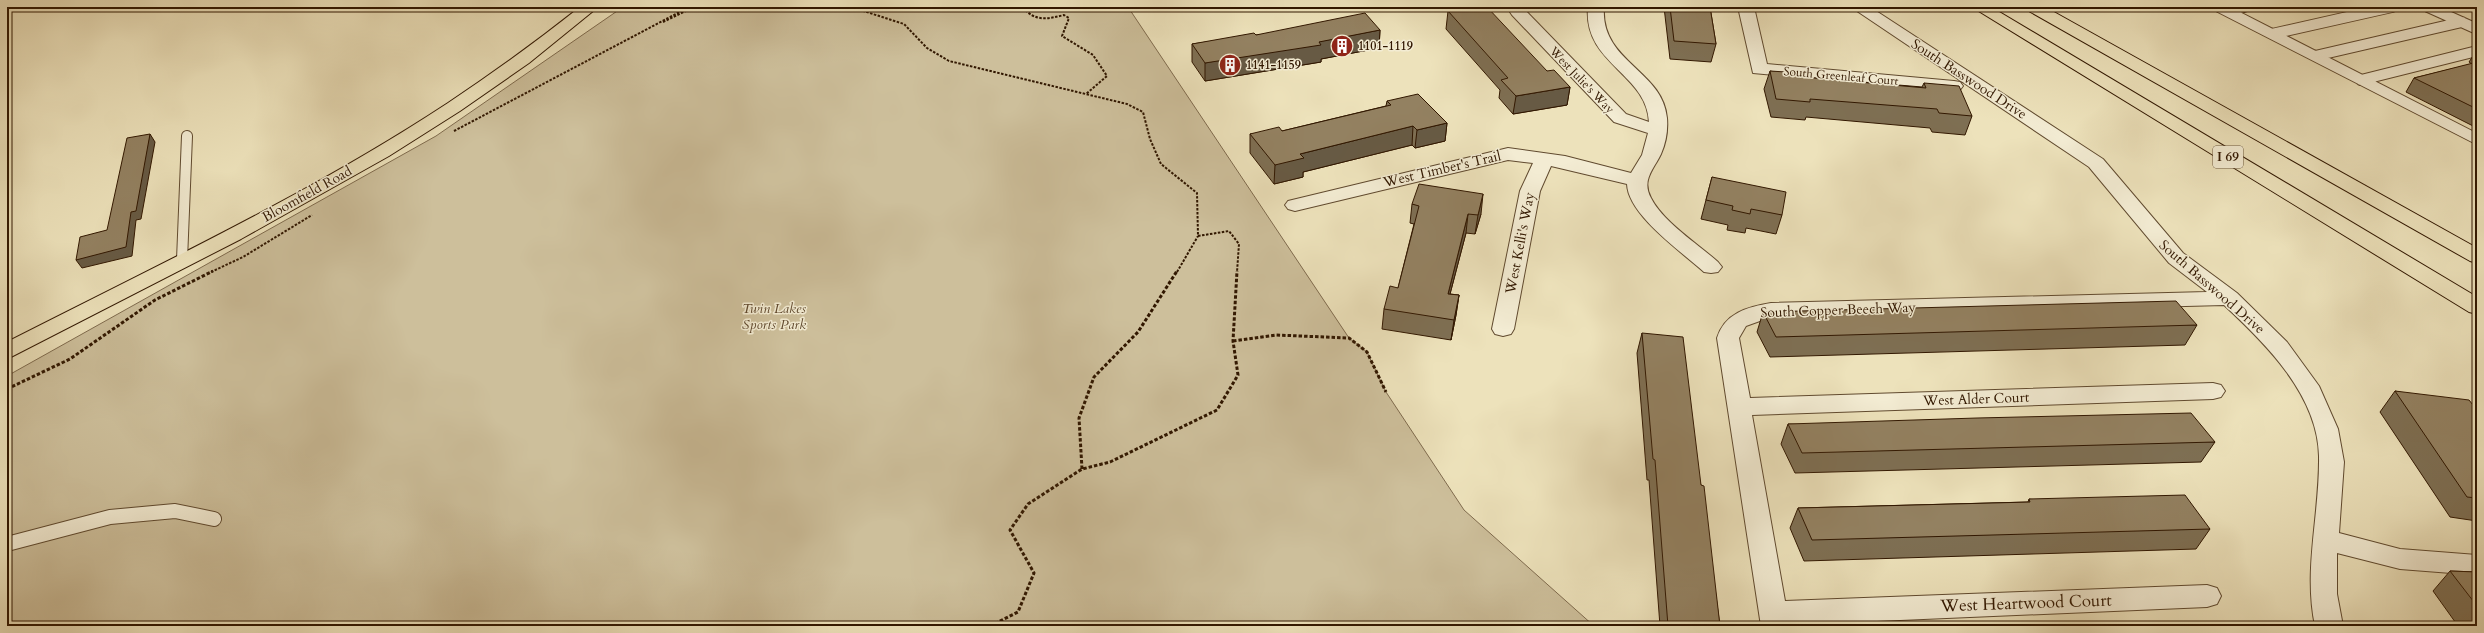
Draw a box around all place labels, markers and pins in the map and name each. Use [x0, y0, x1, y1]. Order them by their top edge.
building icon: 1101-1119 [1329, 33, 1355, 59]
place label: 1101-1119 [1358, 38, 1413, 54]
building icon: 1141-1159 [1217, 52, 1243, 78]
place label: 1141-1159 [1246, 57, 1301, 73]

